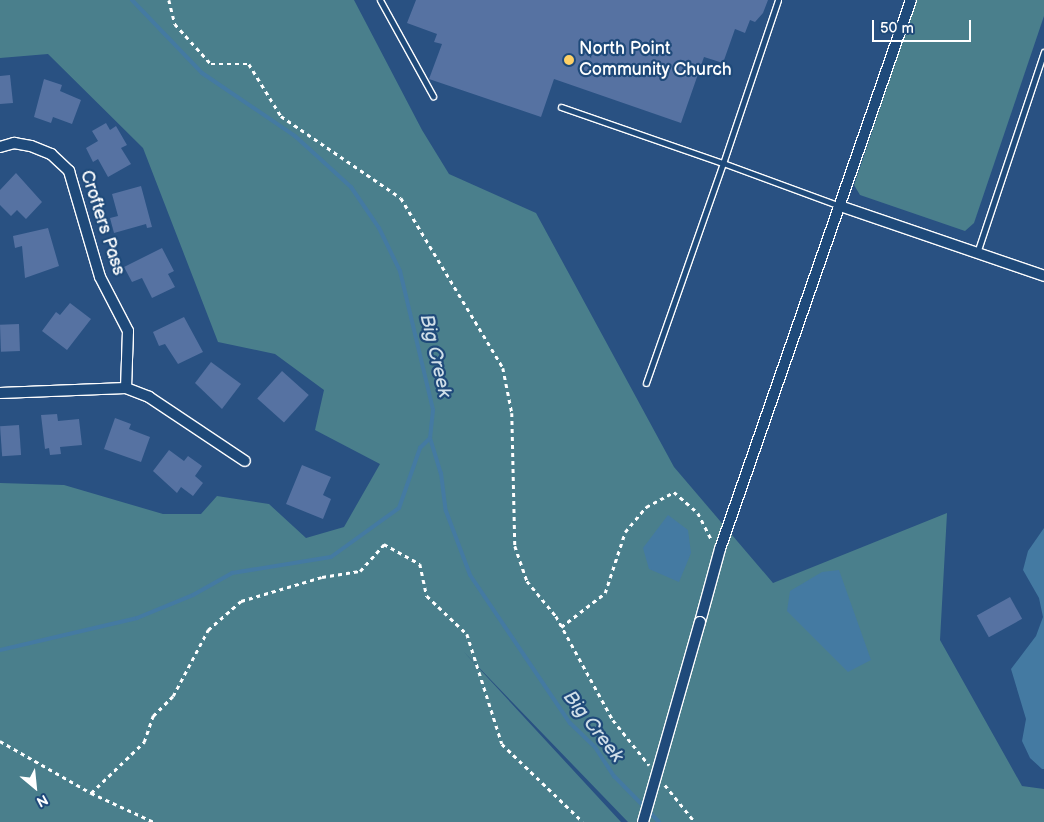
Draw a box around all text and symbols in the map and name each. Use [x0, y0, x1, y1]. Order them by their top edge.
scale bar [874, 10, 973, 42]
text: 50 m [880, 19, 914, 38]
place label: North Point Community Church [579, 39, 733, 82]
marker: North Point Community Church [563, 54, 575, 66]
street label: Crofters Pass [75, 168, 129, 278]
water label: Big Creek [414, 312, 456, 400]
water label: Big Creek [558, 687, 628, 767]
north arrow [10, 762, 60, 812]
text: N [34, 791, 51, 811]

